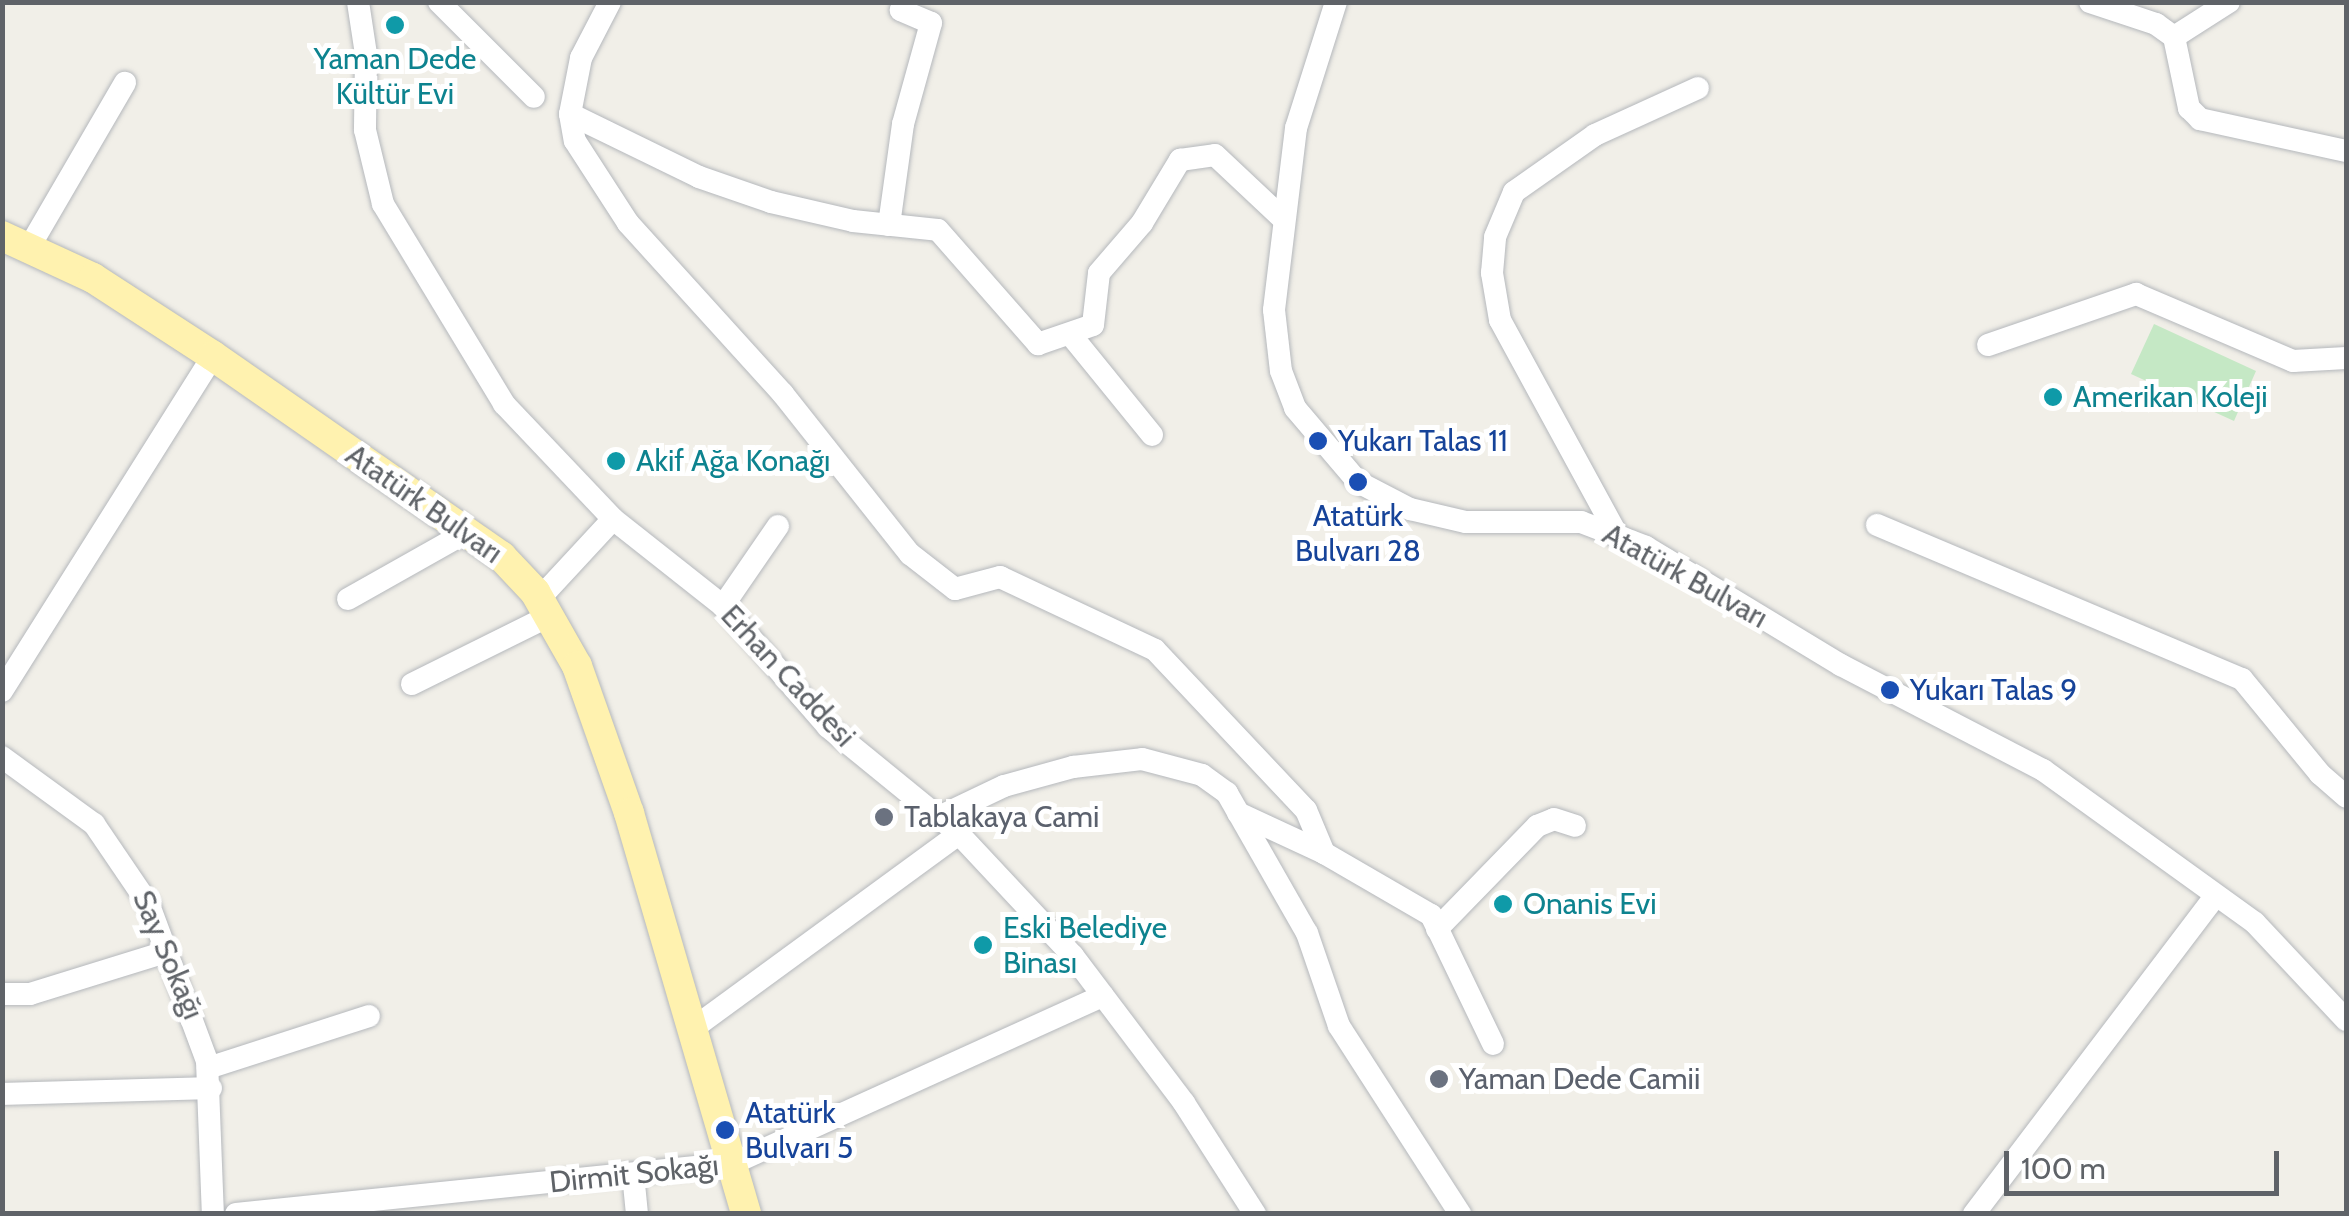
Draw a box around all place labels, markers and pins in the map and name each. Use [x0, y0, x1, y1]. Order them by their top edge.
marker: Yaman Dede Kültür Evi [384, 14, 406, 36]
place label: Yaman Dede Kültür Evi [314, 41, 476, 112]
place label: Amerikan Koleji [2073, 379, 2268, 415]
marker: Amerikan Koleji [2042, 386, 2064, 408]
place label: Yukarı Talas 11 [1338, 423, 1508, 459]
marker: Yukarı Talas 11 [1307, 430, 1329, 452]
place label: Akif Ağa Konağı [636, 443, 830, 479]
marker: Akif Ağa Konağı [605, 450, 627, 472]
marker: Atatürk Bulvarı 28 [1347, 471, 1369, 493]
place label: Atatürk Bulvarı 28 [1295, 498, 1421, 568]
place label: Yukarı Talas 9 [1910, 672, 2077, 708]
marker: Yukarı Talas 9 [1879, 679, 1901, 701]
place label: Tablakaya Cami [904, 799, 1099, 835]
marker: Tablakaya Cami [873, 806, 895, 828]
place label: Onanis Evi [1523, 886, 1657, 922]
marker: Onanis Evi [1492, 893, 1514, 915]
place label: Eski Belediye Binası [1003, 910, 1167, 980]
marker: Eski Belediye Binası [972, 934, 994, 956]
place label: Yaman Dede Camii [1459, 1061, 1700, 1097]
marker: Yaman Dede Camii [1428, 1068, 1450, 1090]
place label: Atatürk Bulvarı 5 [745, 1095, 853, 1166]
marker: Atatürk Bulvarı 5 [714, 1119, 736, 1141]

